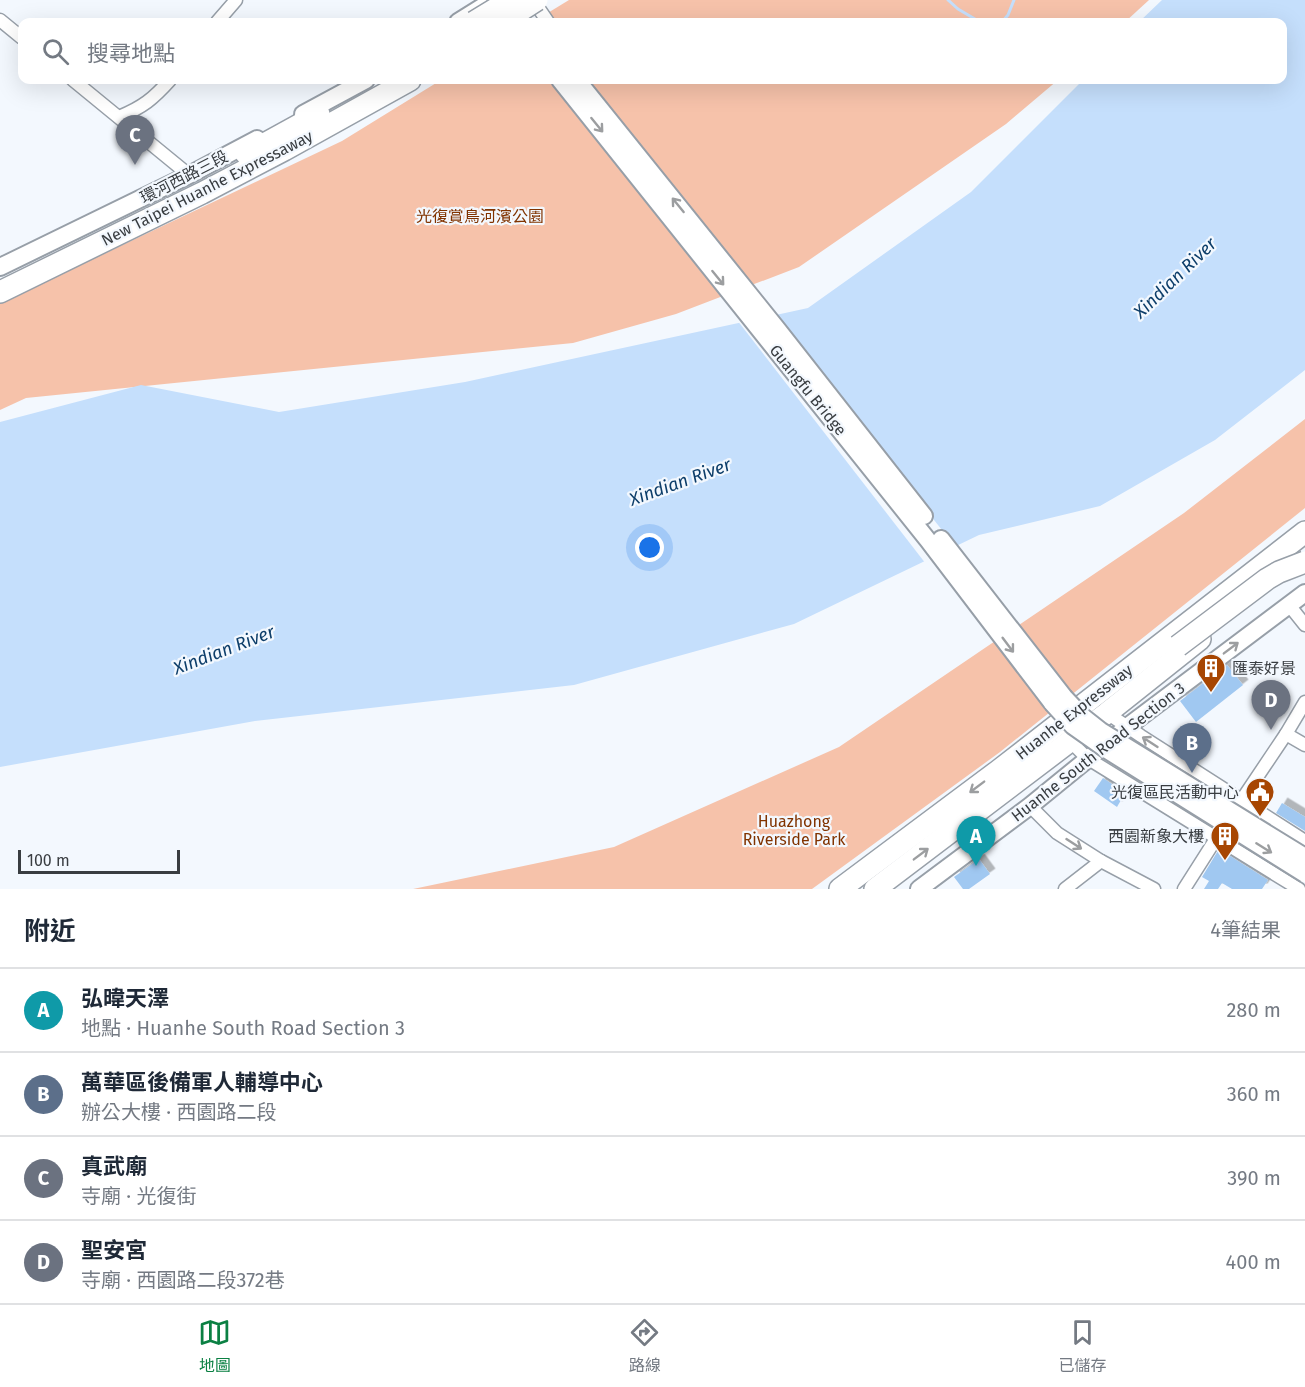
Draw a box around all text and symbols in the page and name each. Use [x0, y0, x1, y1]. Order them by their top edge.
search box [18, 18, 1287, 84]
icon: search [39, 35, 72, 68]
text: 搜尋地點 [87, 40, 175, 67]
pin: C [116, 116, 154, 165]
one-way arrow [590, 117, 603, 133]
street label: New Taipei Huanhe Expressaway [98, 126, 316, 250]
street label: 環河西路三段 [137, 147, 231, 207]
one-way arrow [671, 197, 684, 213]
park label: 光復賞鳥河濱公園 [416, 207, 544, 226]
water label: Xindian River [1128, 232, 1222, 324]
one-way arrow [712, 269, 725, 285]
street label: Guangfu Bridge [766, 341, 850, 439]
water label: Xindian River [625, 453, 735, 511]
your location [635, 533, 664, 562]
water label: Xindian River [169, 620, 279, 680]
one-way arrow [1001, 637, 1014, 653]
one-way arrow [1223, 642, 1239, 655]
building icon: 匯泰好景 [1195, 652, 1227, 694]
place label: 匯泰好景 [1232, 659, 1296, 678]
street label: Huanhe Expressway [1012, 660, 1136, 764]
street label: Huanhe South Road Section 3 [1008, 678, 1189, 826]
pin: D [1252, 680, 1290, 730]
pin: B [1172, 724, 1212, 773]
one-way arrow [1142, 736, 1158, 748]
public building icon: 光復區民活動中心 [1244, 776, 1276, 818]
one-way arrow [969, 781, 985, 793]
place label: 光復區民活動中心 [1111, 783, 1239, 802]
park label: Huazhong Riverside Park [743, 812, 846, 849]
pin: A [956, 816, 996, 866]
building icon: 西園新象大樓 [1209, 820, 1241, 862]
place label: 西園新象大樓 [1108, 827, 1204, 846]
one-way arrow [1065, 838, 1082, 850]
one-way arrow [1255, 843, 1272, 855]
scale bar [18, 847, 180, 874]
one-way arrow [913, 847, 929, 860]
text: 100 m [27, 851, 70, 870]
text: 附近 [24, 916, 76, 947]
text: 4筆結果 [1210, 918, 1281, 942]
text: 弘暐天澤 [81, 985, 169, 1012]
text: A [38, 998, 49, 1022]
text: 280 m [1226, 998, 1281, 1022]
text: 地點 · Huanhe South Road Section 3 [81, 1016, 405, 1040]
text: 萬華區後備軍人輔導中心 [81, 1069, 323, 1096]
text: B [37, 1082, 50, 1106]
text: 360 m [1227, 1082, 1281, 1106]
text: 辦公大樓 · 西園路二段 [81, 1100, 276, 1124]
text: 真武廟 [81, 1153, 147, 1180]
text: C [38, 1166, 49, 1190]
text: 390 m [1227, 1166, 1281, 1190]
text: 寺廟 · 光復街 [81, 1184, 196, 1208]
text: 聖安宮 [81, 1237, 147, 1264]
text: D [37, 1250, 50, 1274]
text: 400 m [1226, 1250, 1281, 1274]
text: 寺廟 · 西園路二段372巷 [81, 1268, 285, 1292]
tab: 地圖 [198, 1316, 231, 1376]
tab: 路線 [628, 1316, 661, 1376]
tab: 已儲存 [1058, 1316, 1106, 1376]

